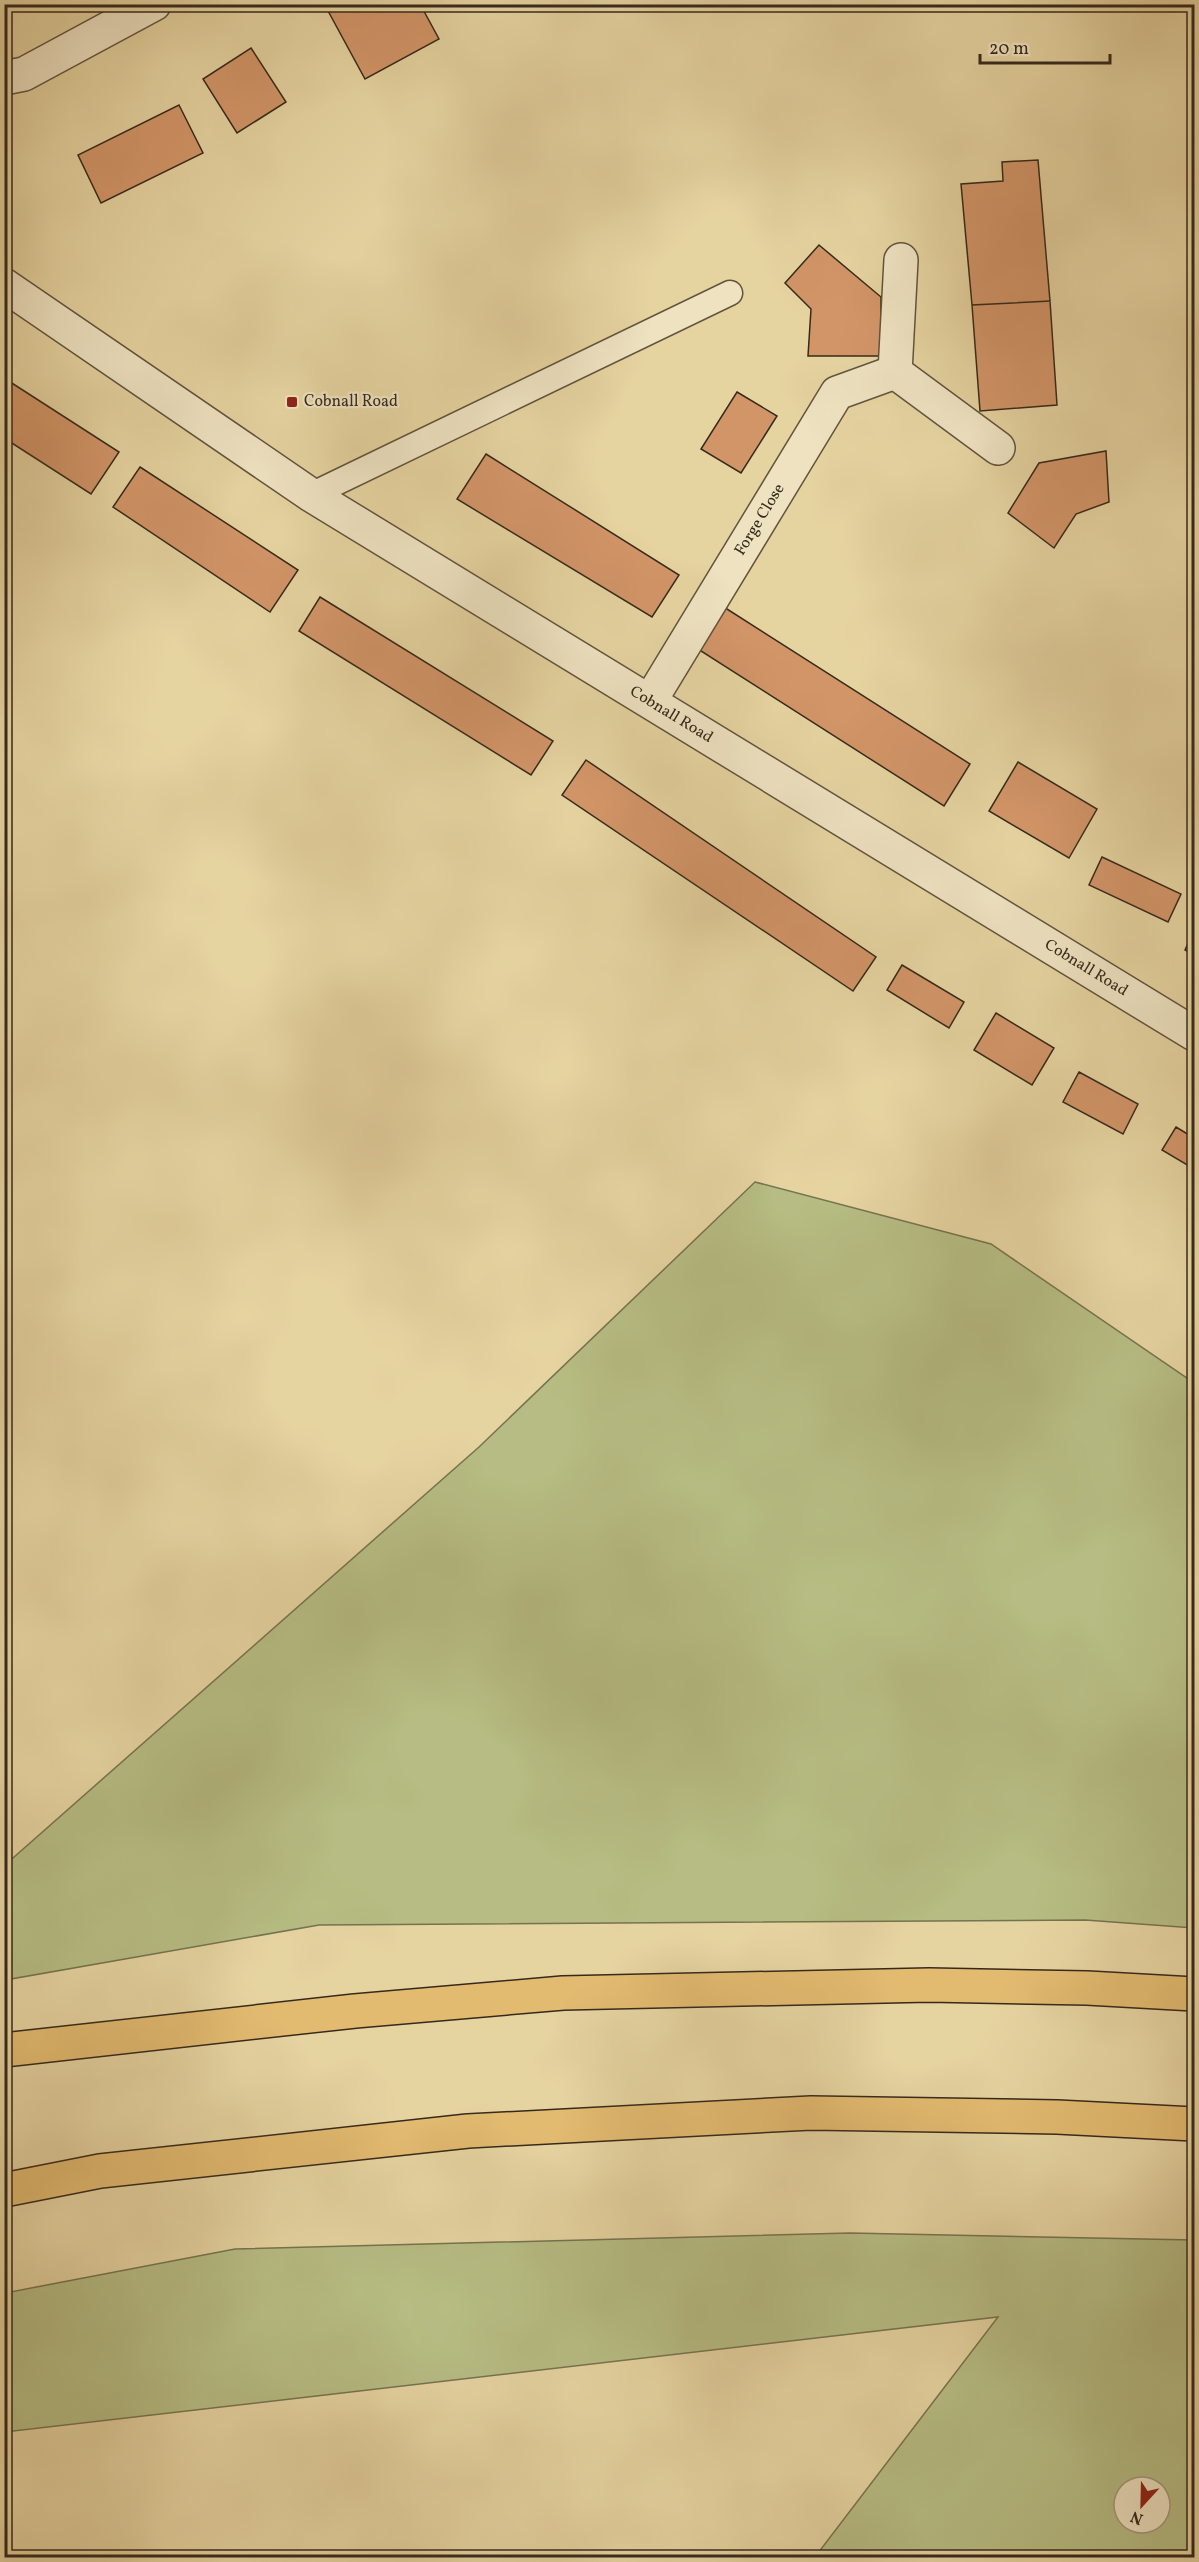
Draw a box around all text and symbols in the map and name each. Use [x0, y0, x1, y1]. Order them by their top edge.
scale bar [980, 27, 1110, 65]
text: 20 m [989, 37, 1029, 62]
place label: Cobnall Road [304, 391, 398, 413]
marker: Cobnall Road [285, 395, 299, 409]
street label: Forge Close [730, 480, 790, 560]
street label: Cobnall Road [625, 681, 717, 749]
street label: Cobnall Road [1040, 934, 1132, 1002]
north arrow [1112, 2475, 1172, 2535]
text: N [1127, 2505, 1147, 2529]

